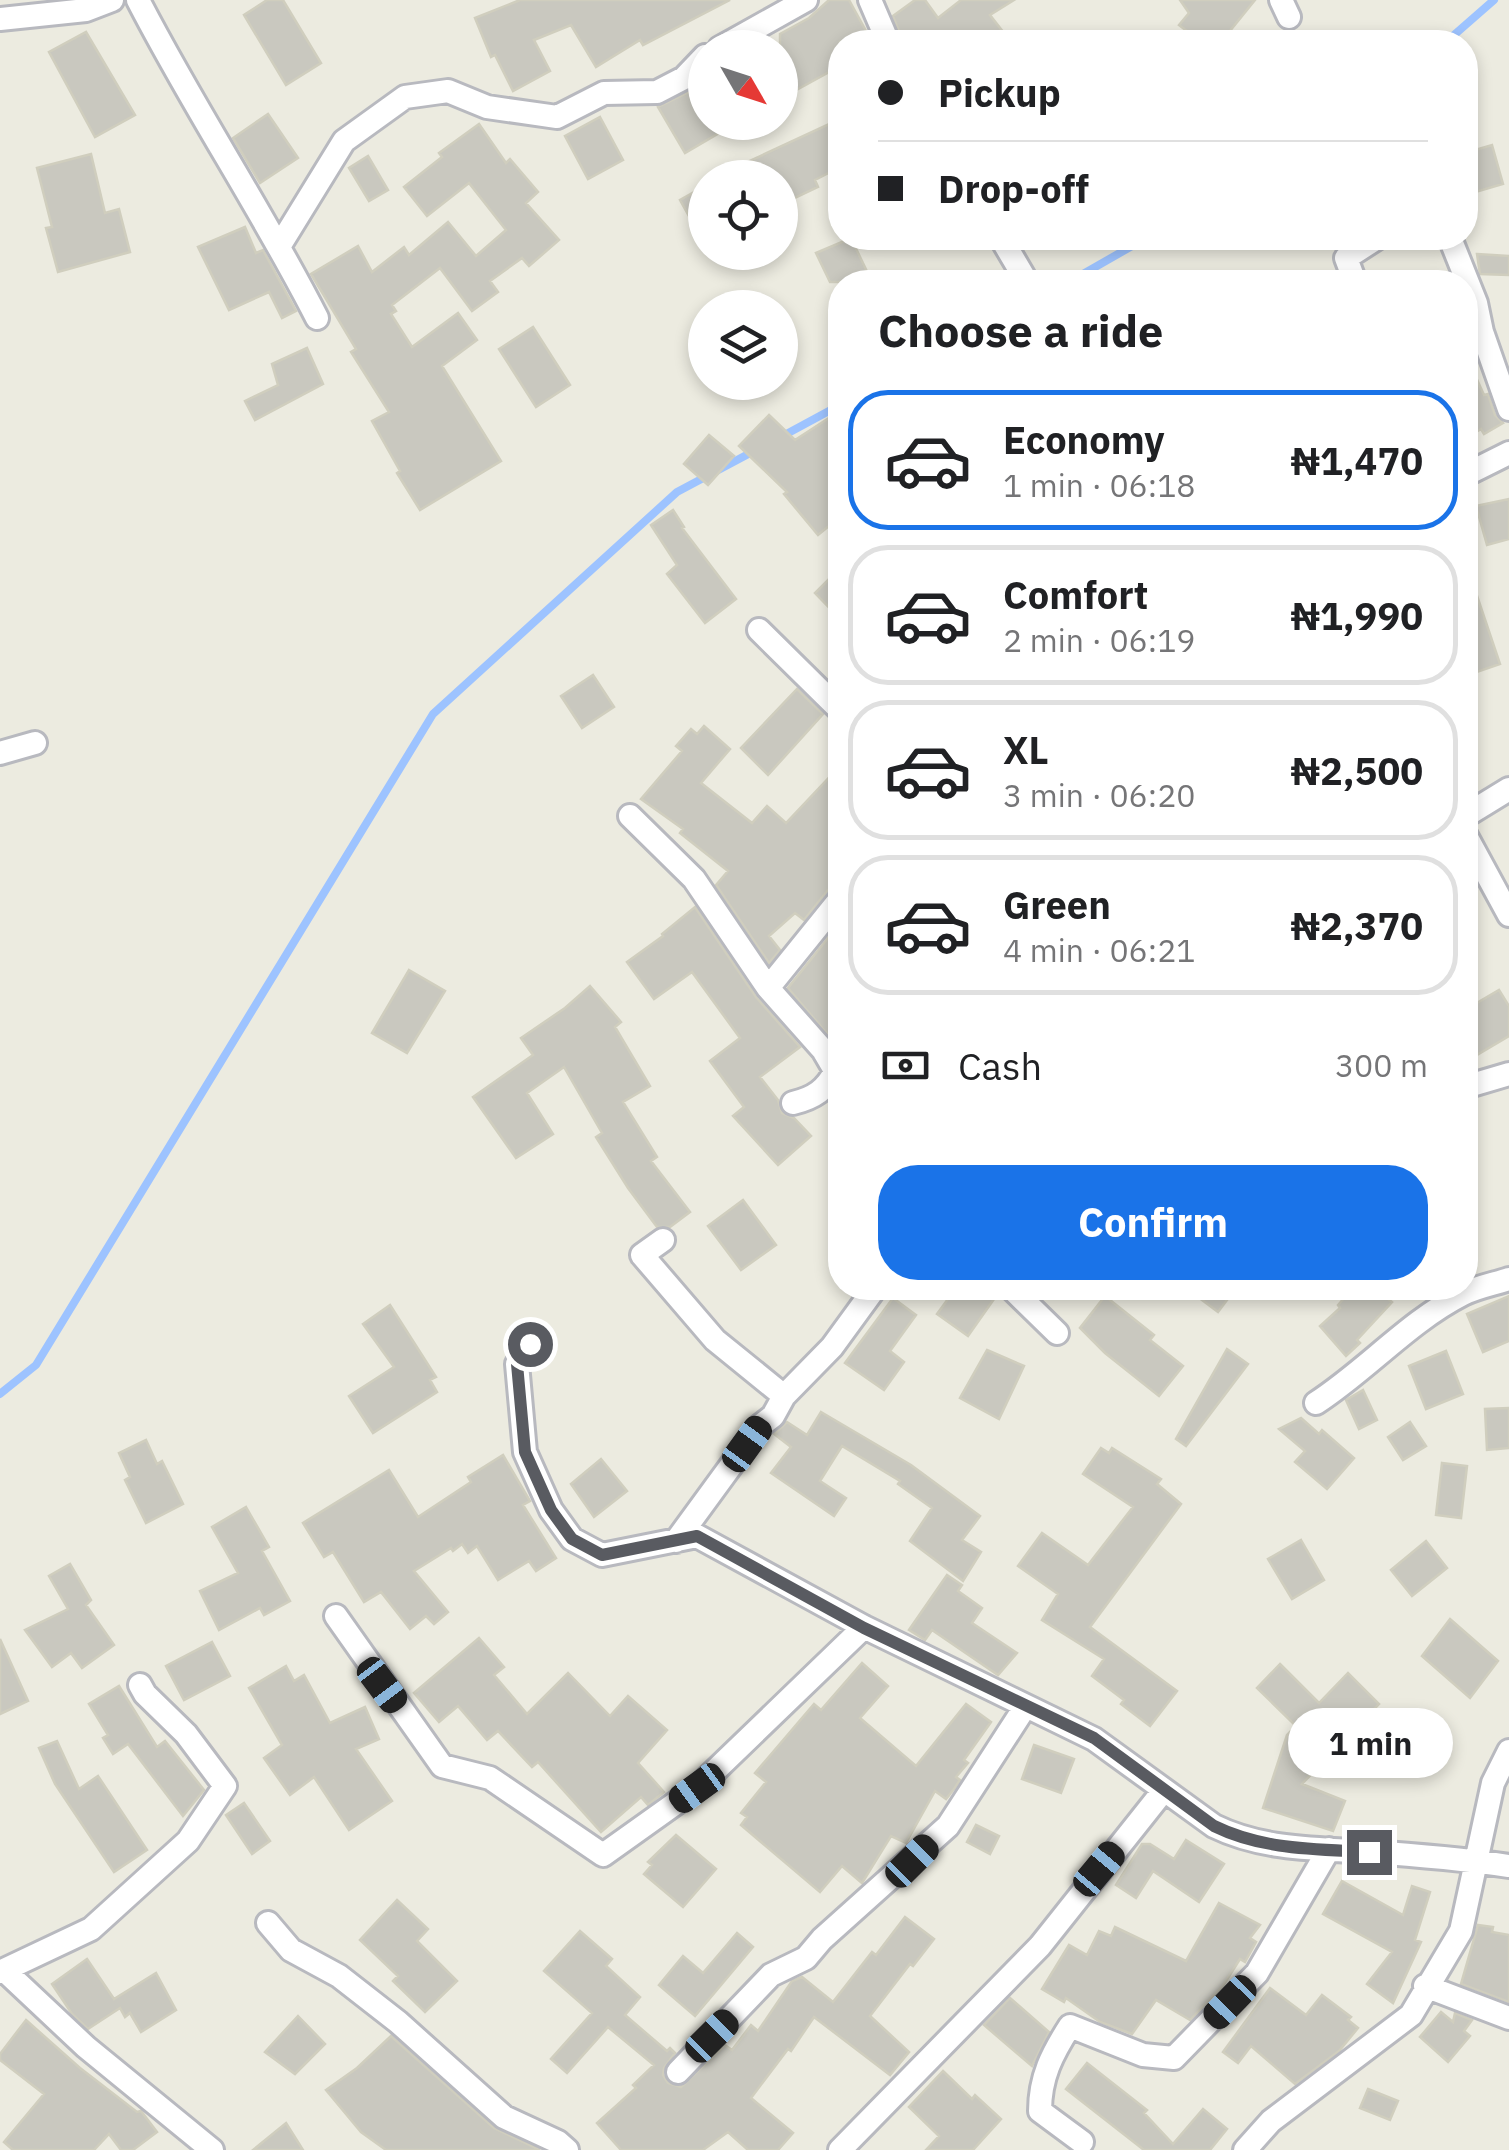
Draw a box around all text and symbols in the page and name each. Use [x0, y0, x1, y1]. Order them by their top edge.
north arrow [688, 30, 798, 140]
map controls [688, 30, 798, 400]
text: Pickup [938, 68, 1061, 117]
button: locate [688, 160, 798, 270]
text: Drop-off [938, 164, 1089, 213]
button: layers [688, 290, 798, 400]
text: Choose a ride [878, 301, 1163, 359]
icon: car [883, 415, 973, 505]
text: Economy [1003, 415, 1165, 464]
text: ₦1,470 [1291, 436, 1423, 485]
text: 1 min · 06:18 [1003, 464, 1196, 506]
icon: car [883, 570, 973, 660]
text: Comfort [1003, 570, 1148, 619]
text: ₦1,990 [1291, 591, 1423, 640]
text: 2 min · 06:19 [1003, 619, 1196, 661]
icon: car [883, 725, 973, 815]
text: XL [1003, 725, 1049, 774]
text: ₦2,500 [1291, 746, 1423, 795]
text: 3 min · 06:20 [1003, 774, 1196, 816]
icon: car [883, 880, 973, 970]
text: Green [1003, 880, 1111, 929]
text: ₦2,370 [1291, 901, 1423, 950]
text: 4 min · 06:21 [1003, 929, 1196, 971]
icon: cash [878, 1038, 933, 1093]
text: Cash [958, 1041, 1042, 1090]
text: 300 m [1335, 1044, 1428, 1086]
button: Confirm [878, 1165, 1428, 1280]
route start [508, 1322, 553, 1367]
car [717, 1411, 777, 1477]
car [352, 1652, 412, 1718]
callout: 1 min [1286, 1707, 1452, 1777]
text: 1 min [1329, 1722, 1412, 1764]
car [664, 1758, 730, 1818]
car [880, 1829, 944, 1893]
route end [1347, 1830, 1392, 1875]
car [1068, 1836, 1130, 1902]
car [1198, 1970, 1262, 2034]
car [680, 2004, 744, 2068]

